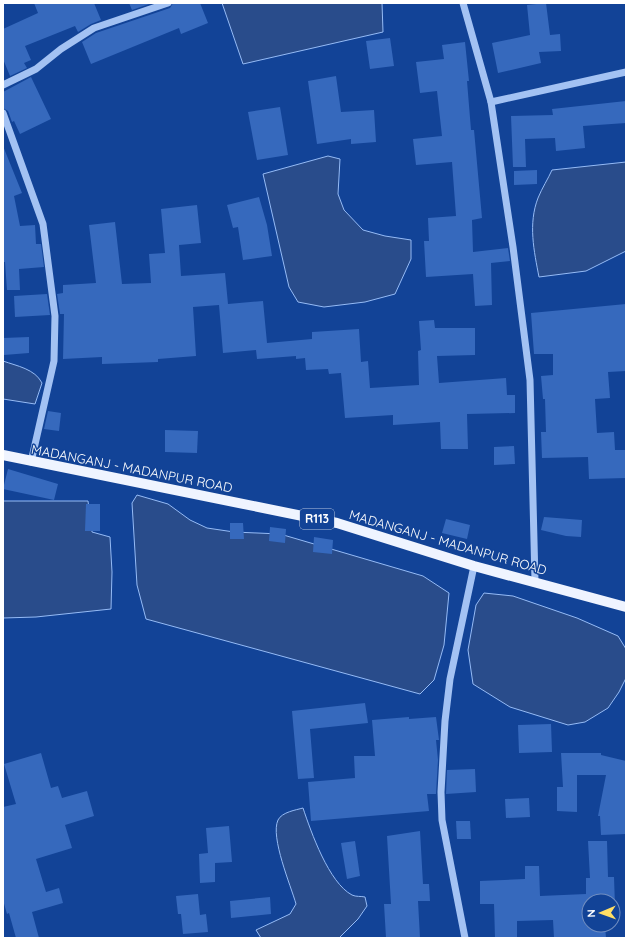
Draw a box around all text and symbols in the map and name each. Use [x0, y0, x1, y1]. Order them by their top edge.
street label: MADANGANJ - MADANPUR ROAD [30, 441, 234, 495]
street label: MADANGANJ - MADANPUR ROAD [347, 506, 549, 578]
road number: R113 [300, 509, 334, 529]
north arrow [581, 893, 621, 933]
text: N [584, 909, 598, 918]

